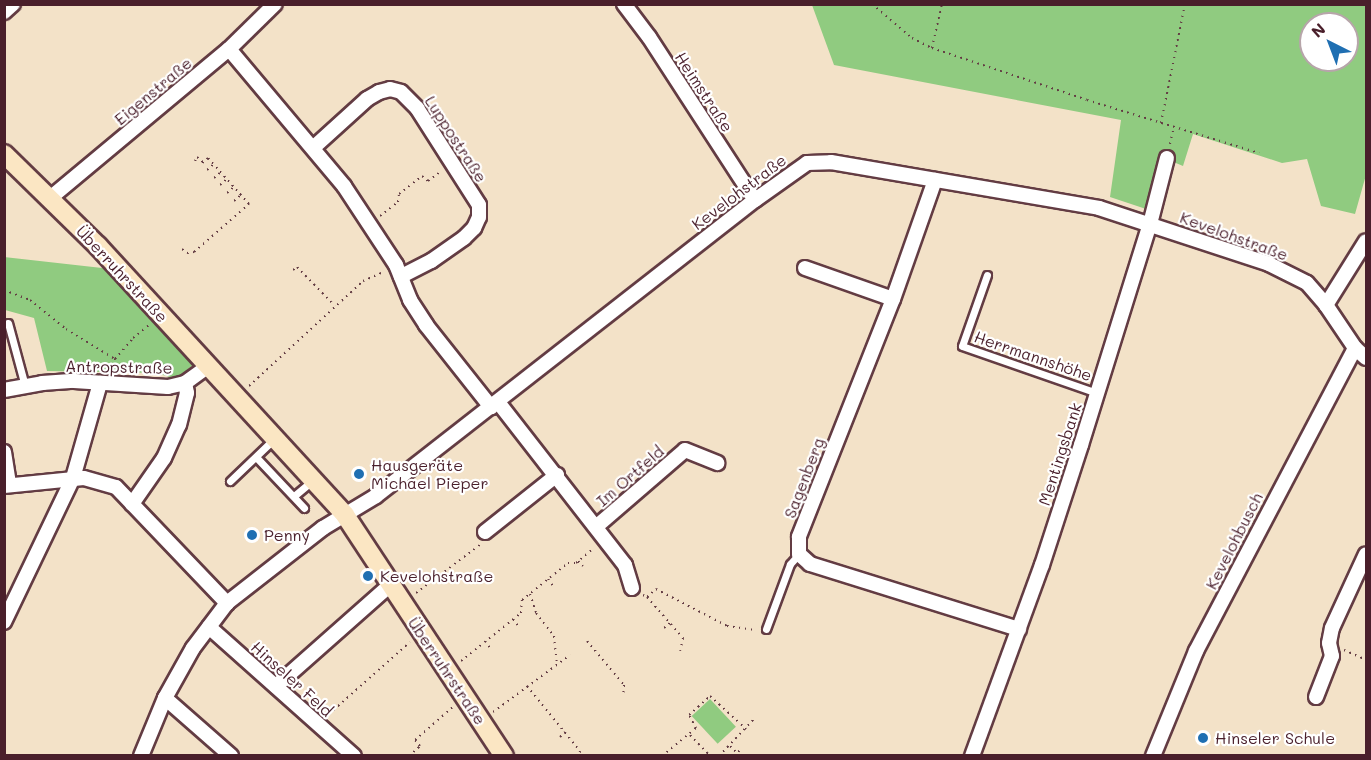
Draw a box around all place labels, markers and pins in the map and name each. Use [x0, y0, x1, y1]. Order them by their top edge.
place label: Hausgeräte Michael Pieper [371, 455, 488, 493]
marker: Hausgeräte Michael Pieper [352, 467, 366, 481]
place label: Penny [264, 525, 310, 545]
marker: Penny [245, 528, 259, 542]
place label: Kevelohstraße [380, 566, 493, 586]
marker: Kevelohstraße [361, 569, 375, 583]
place label: Hinseler Schule [1215, 728, 1335, 748]
marker: Hinseler Schule [1196, 731, 1210, 745]

